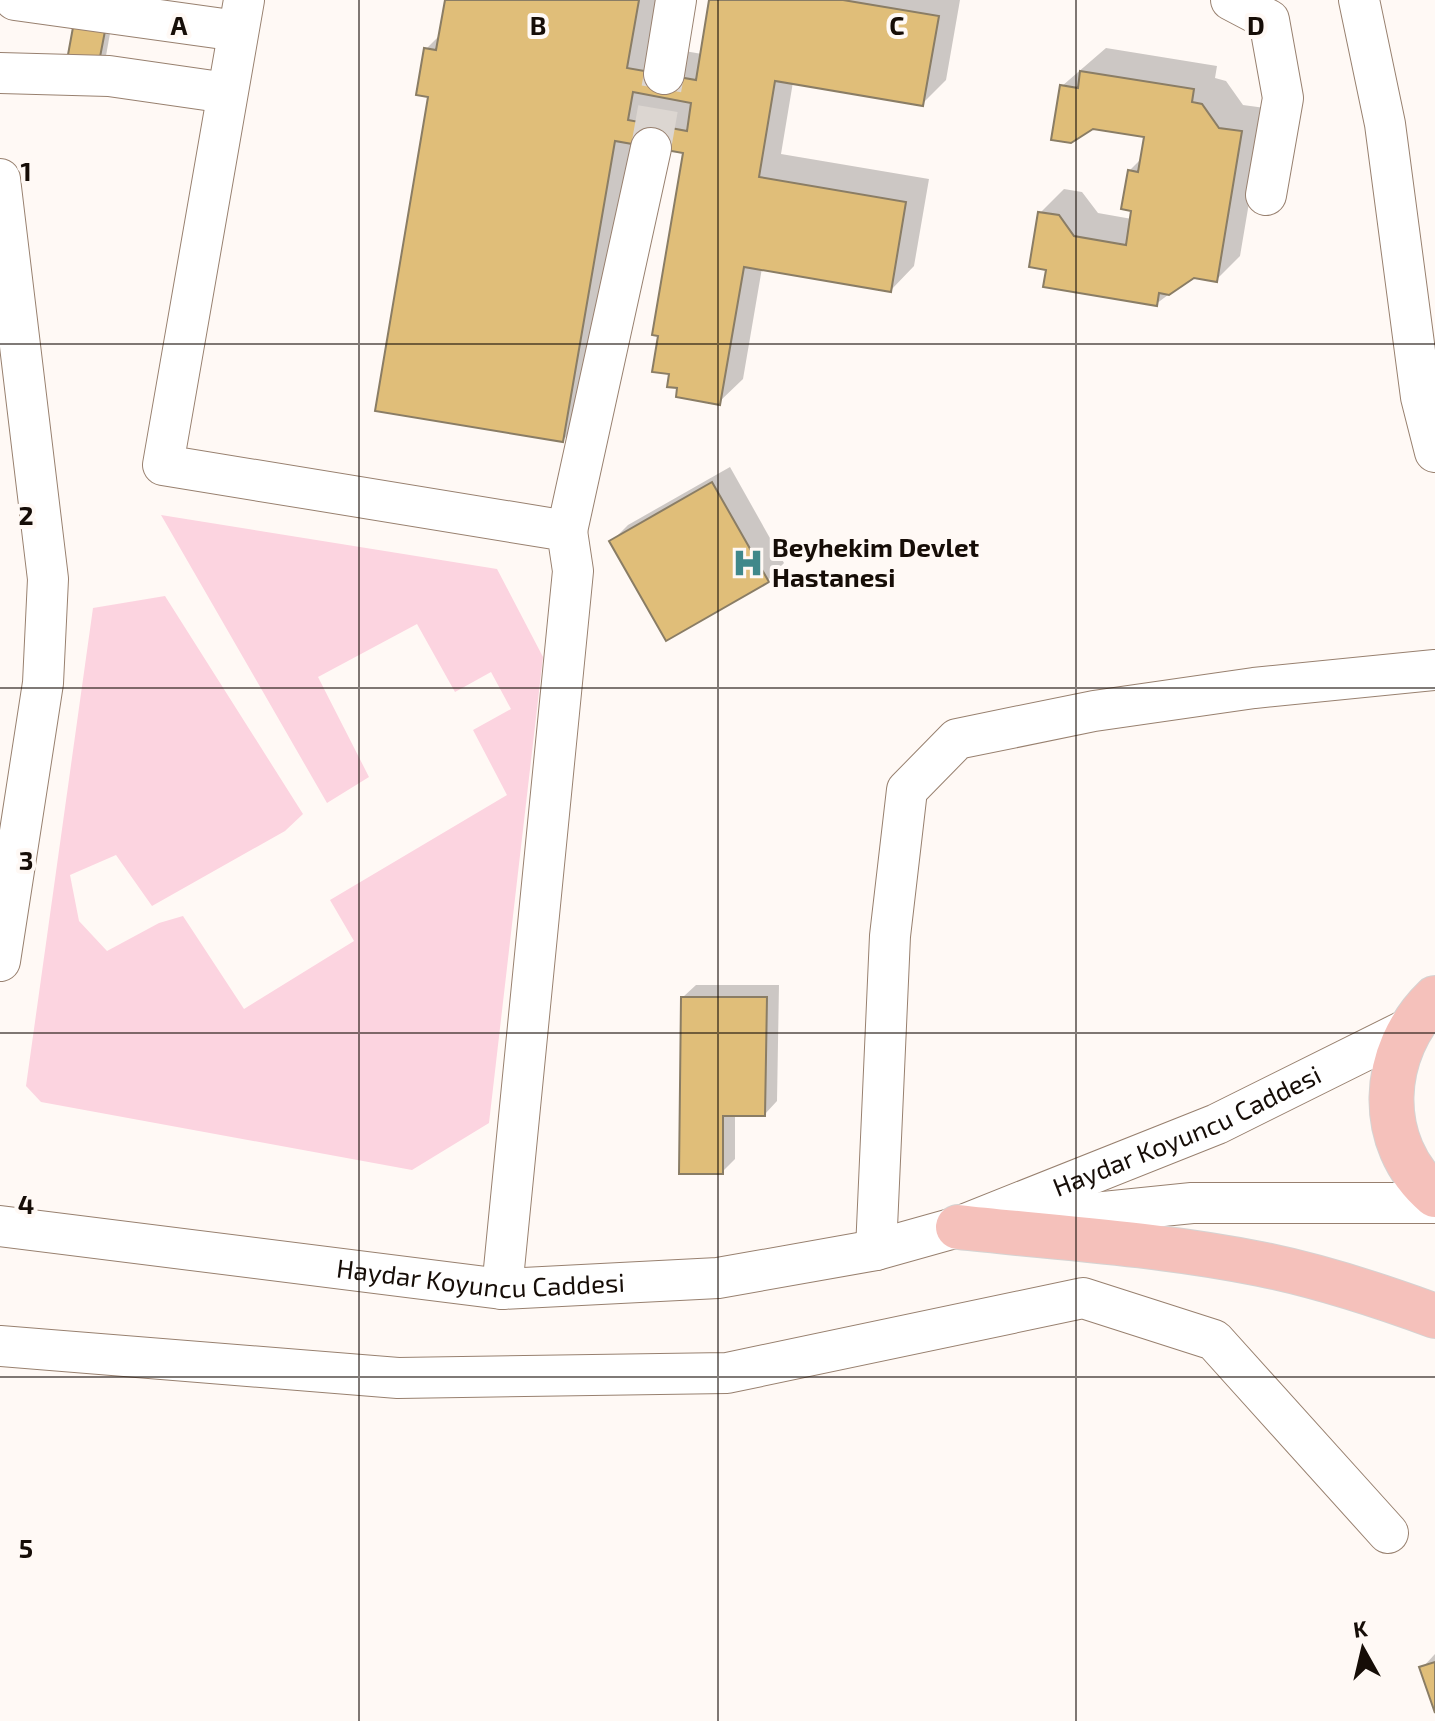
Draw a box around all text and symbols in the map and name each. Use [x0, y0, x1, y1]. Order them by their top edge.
text: A [171, 9, 188, 40]
text: B [530, 9, 546, 40]
text: C [889, 9, 905, 40]
text: D [1247, 9, 1265, 40]
text: 1 [20, 155, 32, 186]
text: 2 [18, 499, 34, 530]
place label: Beyhekim Devlet Hastanesi [772, 531, 980, 592]
hospital icon: Beyhekim Devlet Hastanesi [731, 546, 765, 580]
text: 3 [19, 844, 33, 875]
street label: Haydar Koyuncu Caddesi [1048, 1058, 1325, 1202]
text: 4 [18, 1188, 34, 1219]
street label: Haydar Koyuncu Caddesi [335, 1251, 625, 1303]
text: 5 [19, 1532, 33, 1563]
north arrow [1323, 1609, 1403, 1689]
text: K [1351, 1614, 1369, 1642]

